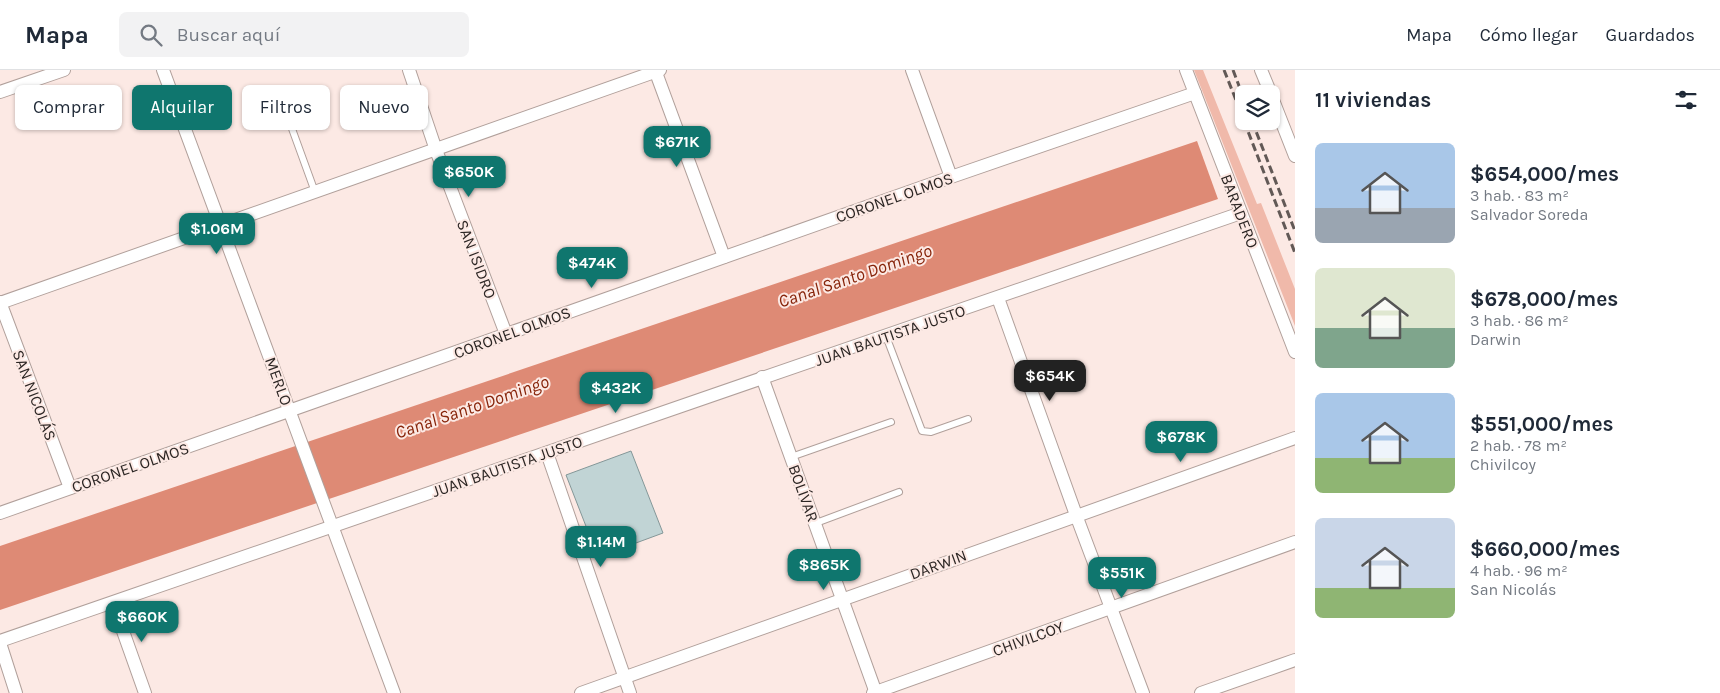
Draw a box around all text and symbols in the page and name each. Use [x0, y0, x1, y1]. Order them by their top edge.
search box [119, 12, 469, 57]
text: Mapa [25, 21, 89, 49]
icon: search [137, 21, 165, 49]
text: Buscar aquí [177, 24, 280, 46]
text: Mapa [1406, 24, 1452, 46]
text: Cómo llegar [1480, 24, 1578, 46]
text: Guardados [1606, 24, 1695, 46]
chip: Comprar [15, 85, 122, 130]
chip: Alquilar [132, 85, 232, 130]
chip: Filtros [242, 85, 330, 130]
chip: Nuevo [340, 85, 428, 130]
map controls [1235, 85, 1280, 130]
button: layers [1235, 85, 1280, 130]
icon: filters [1672, 86, 1700, 114]
text: 11 viviendas [1315, 88, 1431, 112]
pin: $671K [642, 126, 712, 168]
text: $671K [655, 132, 699, 151]
pin: $650K [434, 156, 504, 198]
text: $650K [444, 162, 494, 181]
text: $654,000/mes [1470, 162, 1619, 186]
icon: home [1355, 163, 1415, 223]
street label: CORONEL OLMOS [833, 168, 955, 226]
street label: BARADERO [1217, 171, 1262, 251]
text: 3 hab. · 83 m² [1470, 186, 1569, 205]
text: Salvador Soreda [1470, 205, 1588, 224]
pin: $1.06M [176, 212, 258, 255]
street label: SAN ISIDRO [453, 217, 500, 301]
text: $1.06M [190, 219, 244, 238]
water label: Canal Santo Domingo [775, 239, 935, 313]
pin: $474K [557, 246, 627, 289]
text: $474K [568, 253, 616, 272]
text: $678,000/mes [1470, 287, 1618, 311]
icon: home [1355, 288, 1415, 348]
street label: JUAN BAUTISTA JUSTO [812, 301, 968, 370]
street label: CORONEL OLMOS [451, 303, 573, 362]
text: 3 hab. · 86 m² [1470, 311, 1569, 330]
text: Darwin [1470, 330, 1521, 349]
street label: SAN NICOLÁS [9, 347, 61, 443]
street label: MERLO [261, 354, 296, 408]
pin: $654K [1015, 360, 1085, 402]
text: $654K [1025, 366, 1075, 385]
water label: Canal Santo Domingo [392, 370, 552, 444]
pin: $432K [581, 372, 651, 414]
text: $432K [591, 378, 641, 397]
text: $551,000/mes [1470, 412, 1614, 436]
icon: home [1355, 413, 1415, 473]
pin: $678K [1146, 420, 1216, 463]
text: $678K [1156, 427, 1206, 446]
street label: JUAN BAUTISTA JUSTO [429, 432, 585, 501]
text: 2 hab. · 78 m² [1470, 436, 1567, 455]
street label: CORONEL OLMOS [69, 438, 191, 496]
text: Chivilcoy [1470, 455, 1536, 474]
street label: BOLÍVAR [784, 462, 823, 524]
pin: $1.14M [560, 526, 642, 568]
text: $1.14M [576, 532, 626, 551]
text: $660,000/mes [1470, 537, 1620, 561]
icon: home [1355, 538, 1415, 598]
street label: DARWIN [907, 545, 969, 584]
pin: $865K [789, 548, 859, 591]
text: $865K [799, 555, 849, 574]
pin: $551K [1087, 556, 1157, 599]
text: 4 hab. · 96 m² [1470, 561, 1568, 580]
text: $551K [1099, 563, 1145, 582]
text: San Nicolás [1470, 580, 1556, 599]
pin: $660K [107, 600, 177, 643]
text: $660K [116, 607, 168, 626]
street label: CHIVILCOY [990, 617, 1067, 660]

